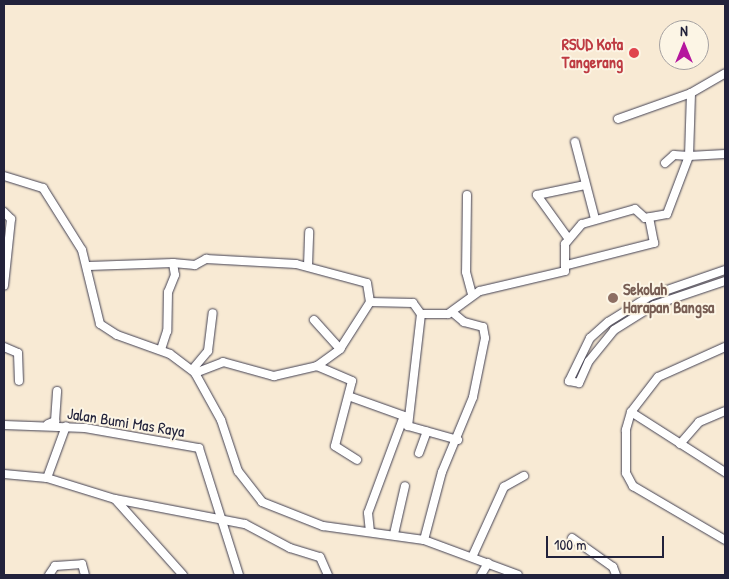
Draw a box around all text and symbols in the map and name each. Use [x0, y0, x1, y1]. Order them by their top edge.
north arrow [659, 20, 709, 70]
text: N [680, 21, 688, 40]
place label: RSUD Kota Tangerang [562, 34, 623, 72]
marker: RSUD Kota Tangerang [627, 46, 641, 60]
place label: Sekolah Harapan Bangsa [623, 279, 714, 317]
marker: Sekolah Harapan Bangsa [607, 292, 619, 304]
street label: Jalan Bumi Mas Raya [66, 403, 186, 441]
scale bar [549, 526, 666, 558]
text: 100 m [554, 534, 587, 555]

